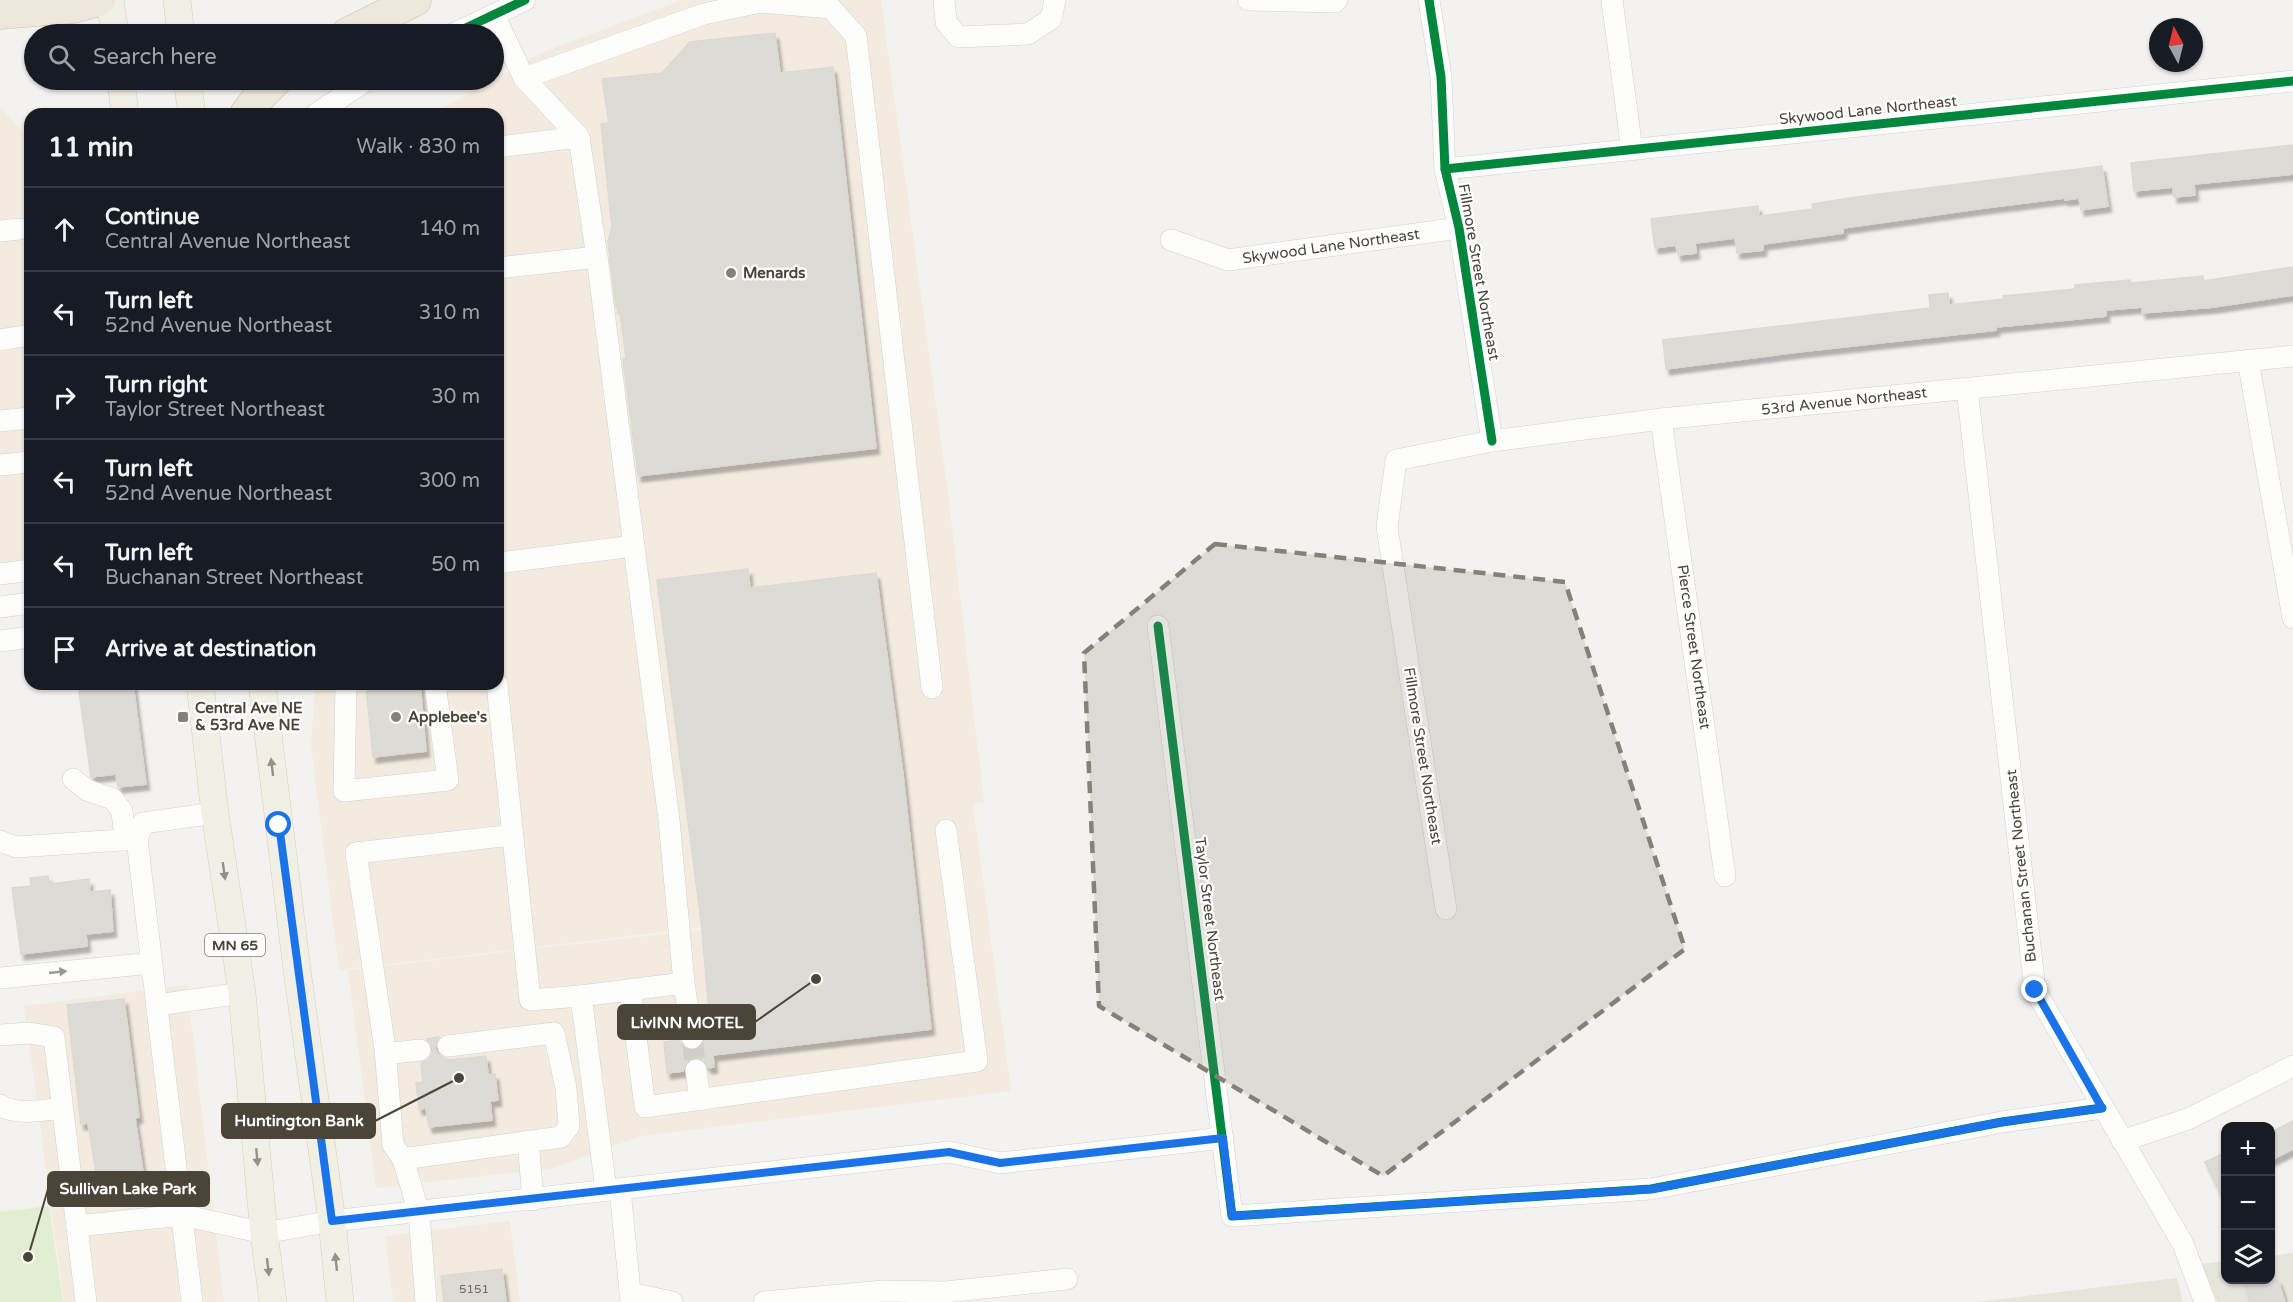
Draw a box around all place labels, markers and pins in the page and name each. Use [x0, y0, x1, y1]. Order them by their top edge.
place label: Menards [743, 264, 806, 282]
marker: Menards [724, 266, 738, 280]
place label: Central Ave NE & 53rd Ave NE [195, 699, 303, 734]
place label: Applebee's [408, 708, 487, 727]
marker: Central Ave NE & 53rd Ave NE [176, 710, 190, 724]
marker: Applebee's [389, 710, 403, 724]
callout: LivINN MOTEL [618, 1005, 755, 1039]
callout: Huntington Bank [222, 1104, 375, 1138]
callout: Sullivan Lake Park [48, 1172, 209, 1206]

